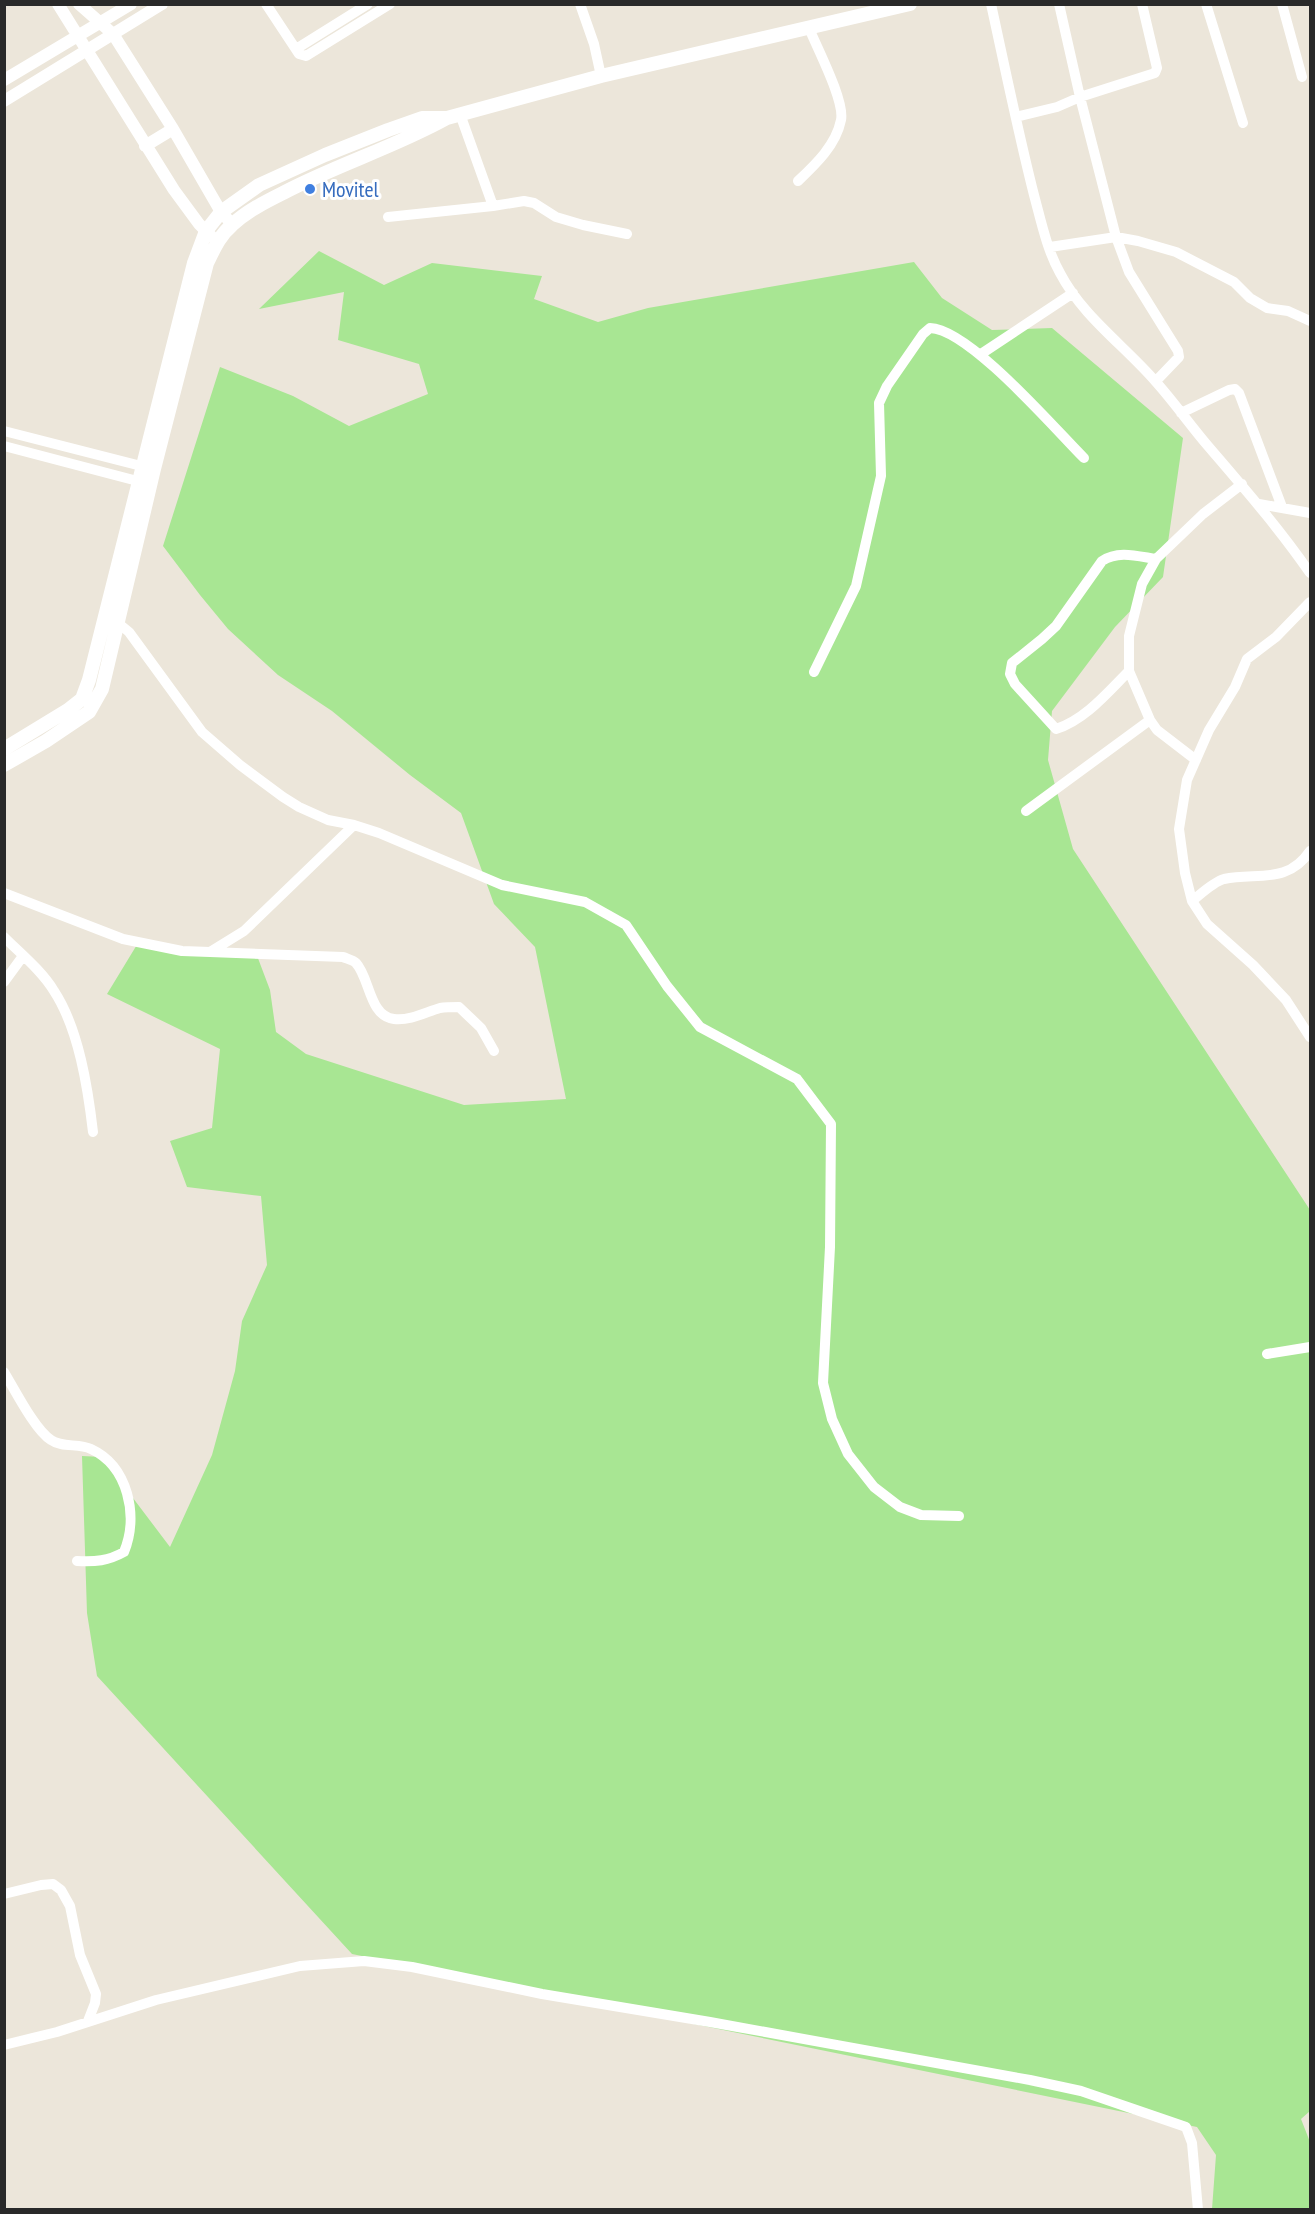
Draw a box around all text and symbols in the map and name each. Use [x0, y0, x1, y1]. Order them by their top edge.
place label: Movitel [322, 175, 380, 203]
marker: Movitel [303, 182, 317, 196]

